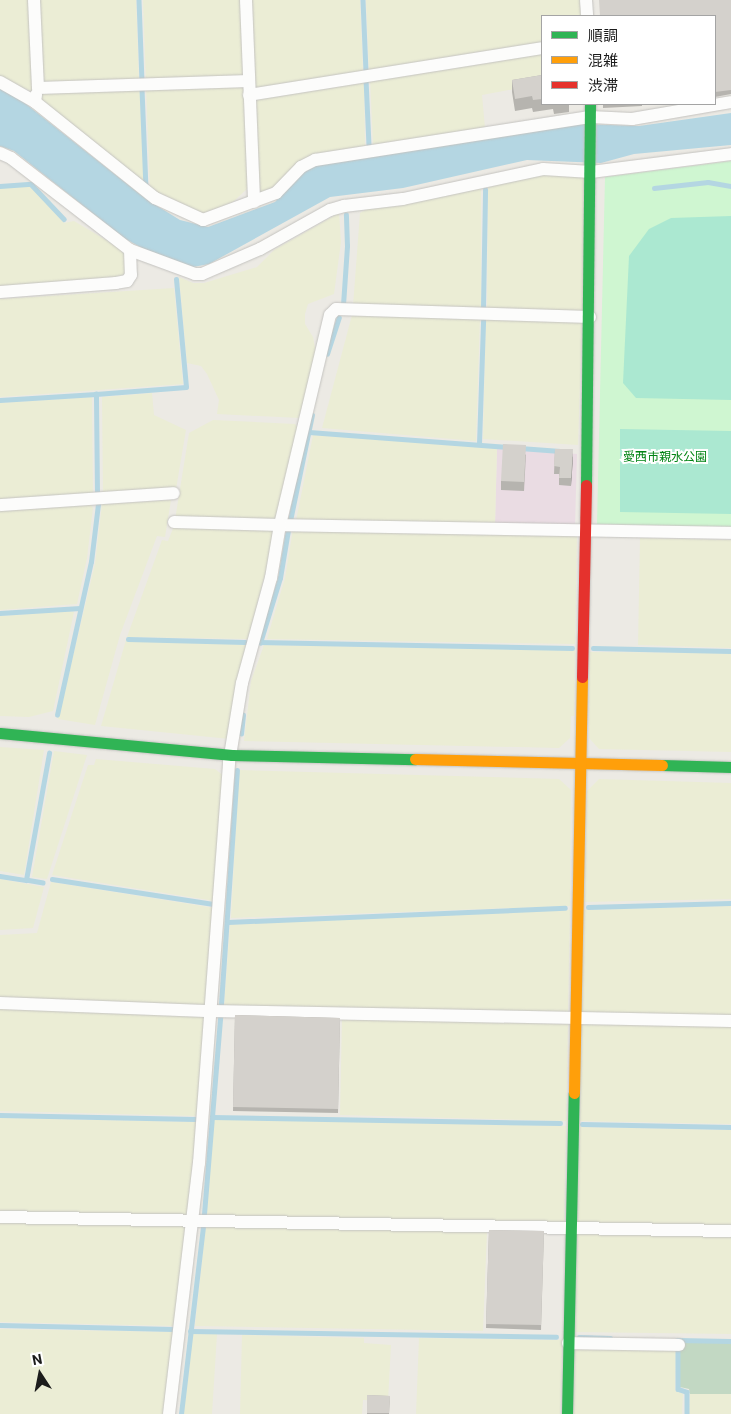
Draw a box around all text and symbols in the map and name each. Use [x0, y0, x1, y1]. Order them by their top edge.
legend [541, 15, 716, 105]
text: 順調 [588, 27, 618, 45]
text: 混雑 [588, 52, 618, 70]
text: 渋滞 [588, 77, 618, 95]
park label: 愛西市親水公園 [623, 451, 707, 465]
north arrow [15, 1349, 65, 1399]
text: N [31, 1350, 44, 1368]

